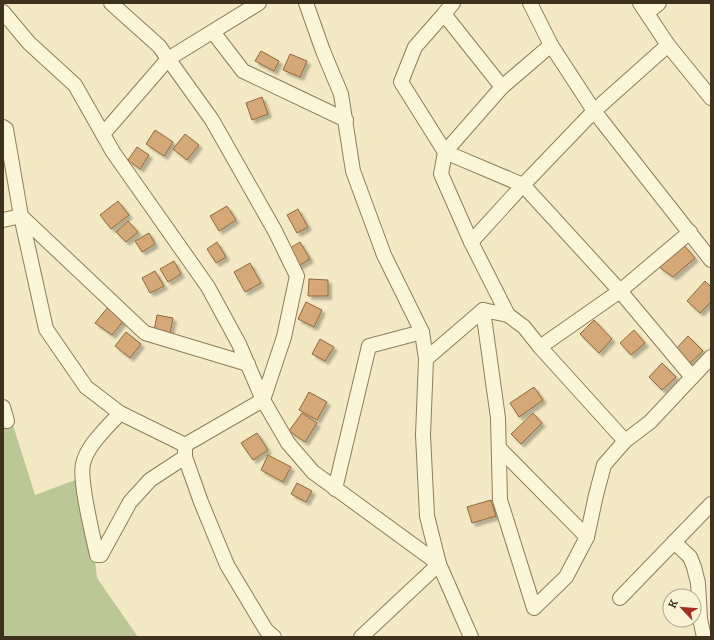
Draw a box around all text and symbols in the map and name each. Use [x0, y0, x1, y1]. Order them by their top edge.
north arrow [662, 588, 702, 628]
text: K [666, 597, 681, 610]

